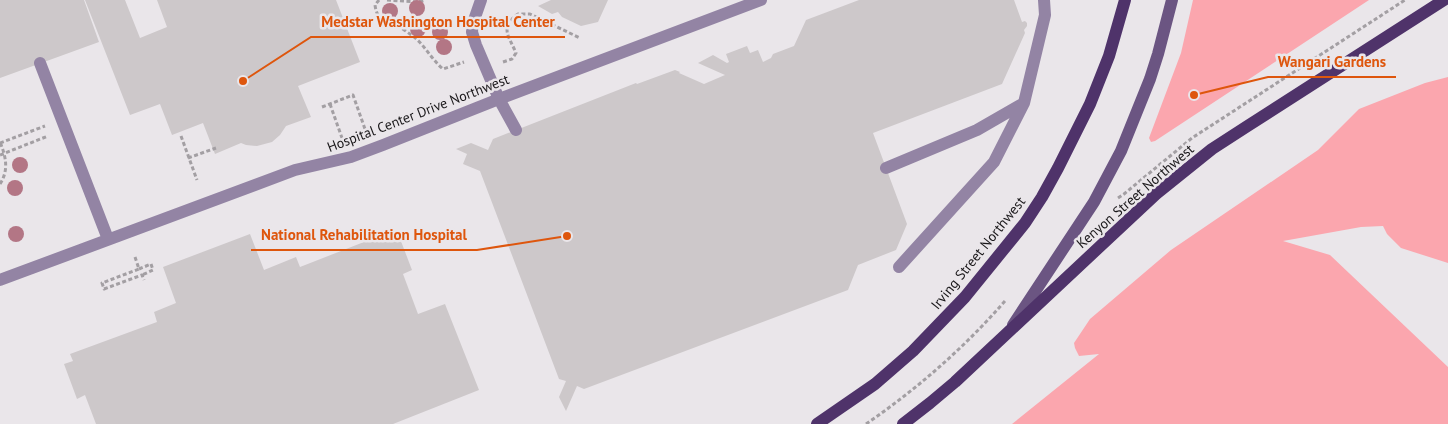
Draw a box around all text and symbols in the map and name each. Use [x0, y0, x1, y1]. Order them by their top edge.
callout: Medstar Washington Hospital Center [311, 7, 565, 37]
text: Medstar Washington Hospital Center [321, 12, 556, 31]
callout: Wangari Gardens [1268, 47, 1396, 77]
text: Wangari Gardens [1278, 52, 1386, 71]
street label: Hospital Center Drive Northwest [324, 70, 512, 156]
street label: Kenyon Street Northwest [1073, 140, 1198, 252]
street label: Irving Street Northwest [927, 193, 1029, 313]
callout: National Rehabilitation Hospital [251, 220, 477, 250]
text: National Rehabilitation Hospital [261, 225, 468, 244]

